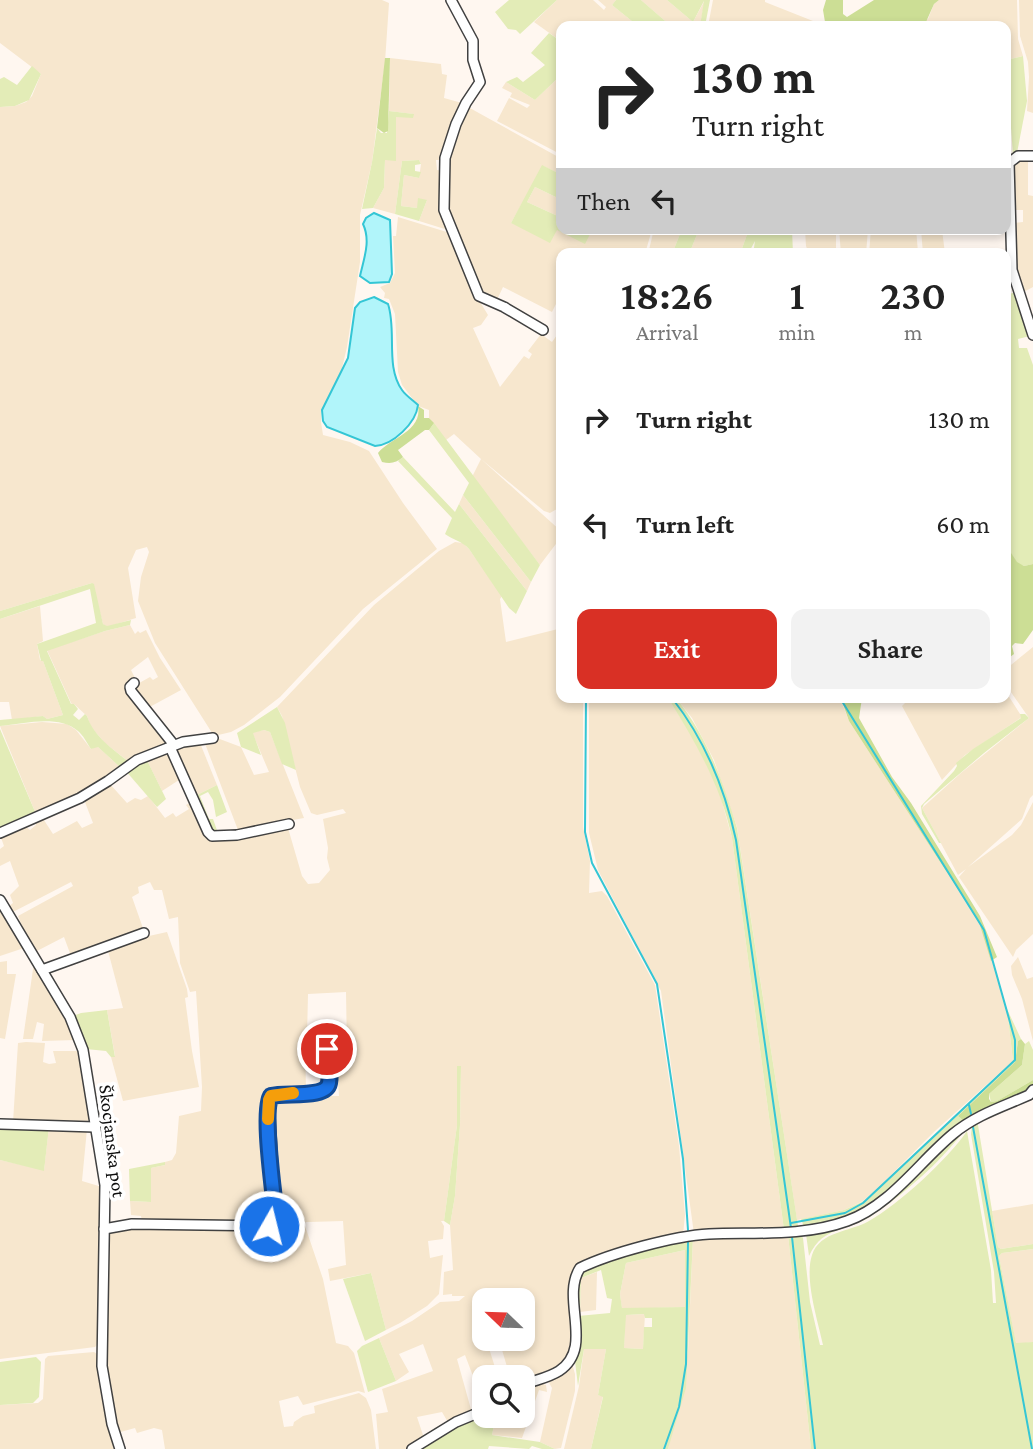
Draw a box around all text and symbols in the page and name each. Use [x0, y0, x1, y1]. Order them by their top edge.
icon: right [577, 49, 668, 140]
text: 130 m [692, 49, 815, 104]
text: Turn right [692, 107, 824, 143]
icon: left [645, 182, 683, 220]
text: Then [577, 187, 631, 216]
text: 18:26 [621, 271, 714, 318]
text: 1 [789, 271, 805, 318]
text: 230 [880, 271, 946, 318]
text: Arrival [636, 319, 699, 345]
text: min [779, 319, 815, 345]
text: m [904, 319, 922, 345]
icon: right [577, 401, 615, 439]
text: Turn right [636, 405, 752, 434]
text: 130 m [929, 405, 990, 434]
icon: left [577, 506, 615, 544]
text: Turn left [636, 510, 734, 539]
text: 60 m [936, 510, 990, 539]
button: Exit [577, 609, 777, 689]
button: Share [791, 609, 990, 689]
pin [297, 1019, 357, 1079]
icon: arrive [308, 1030, 346, 1068]
street label: Škocjanska pot [94, 1084, 130, 1199]
position arrow [232, 1189, 306, 1263]
north arrow [472, 1288, 536, 1351]
map controls [472, 1288, 535, 1428]
button: search [472, 1365, 535, 1428]

